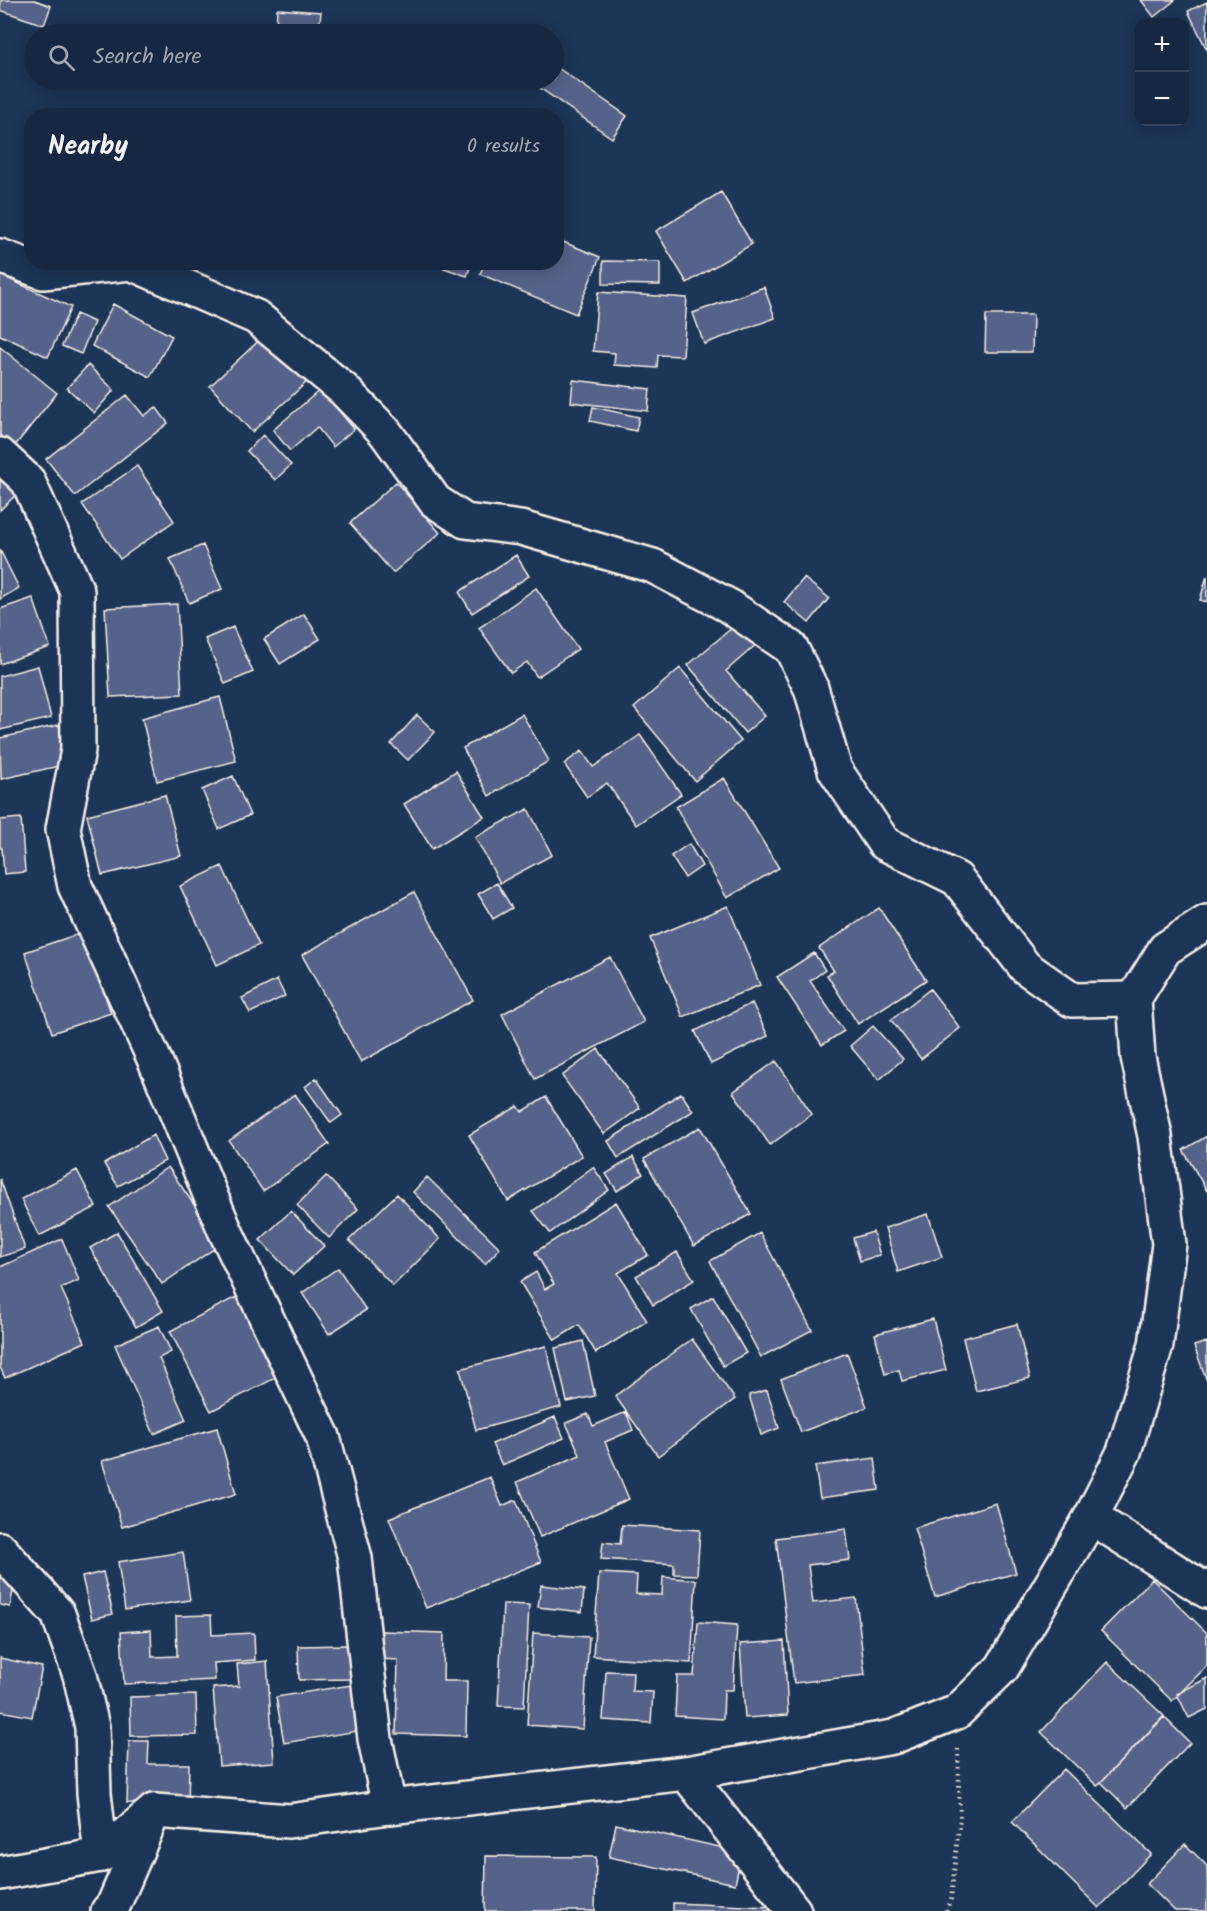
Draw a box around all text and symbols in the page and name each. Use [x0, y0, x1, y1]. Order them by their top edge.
map controls [1135, 18, 1189, 126]
button: + [1135, 18, 1189, 72]
search box [24, 24, 564, 90]
text: Search here [93, 40, 201, 75]
icon: search [45, 41, 78, 74]
button: − [1135, 72, 1189, 126]
text: Nearby [48, 126, 128, 168]
text: 0 results [467, 131, 540, 163]

